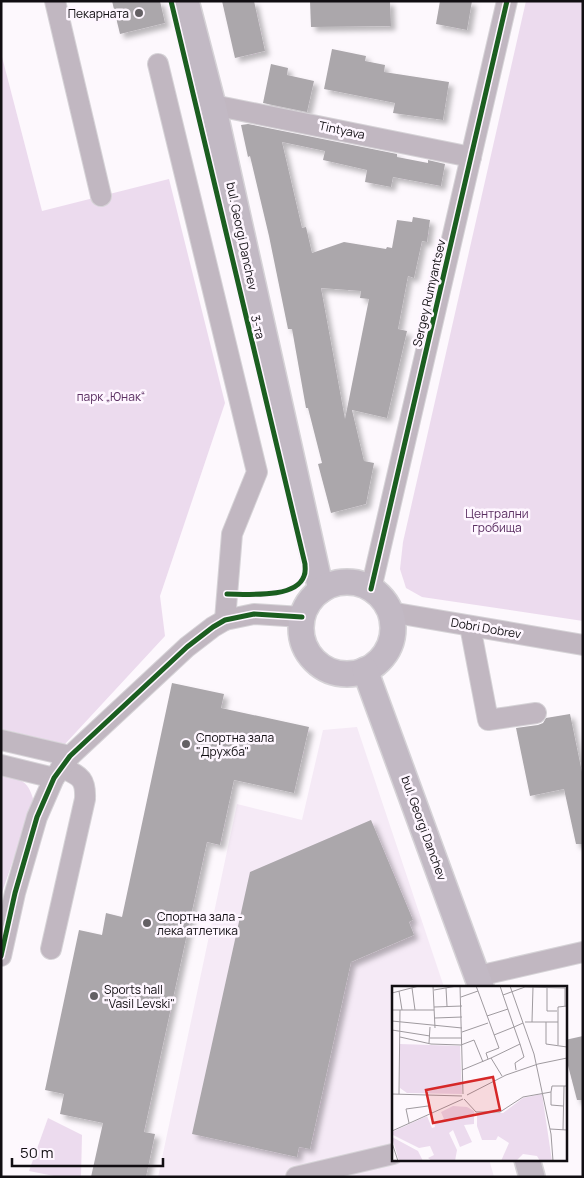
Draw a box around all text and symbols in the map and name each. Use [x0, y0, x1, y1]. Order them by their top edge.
place label: Пекарната [68, 5, 129, 22]
marker: Пекарната [133, 7, 145, 19]
street label: Tintyava [317, 117, 367, 143]
street label: bul. Georgi Danchev [222, 180, 262, 292]
street label: Sergey Rumyantsev [408, 238, 450, 348]
street label: 3-та [247, 313, 269, 341]
park label: парк „Юнак“ [77, 388, 145, 405]
park label: Централни гробища [465, 505, 529, 536]
street label: Dobri Dobrev [450, 613, 522, 643]
place label: Спортна зала "Дружба" [196, 729, 274, 760]
marker: Спортна зала "Дружба" [180, 738, 192, 750]
street label: bul. Georgi Danchev [397, 773, 451, 883]
place label: Спортна зала - лека атлетика [157, 908, 243, 939]
marker: Спортна зала - лека атлетика [141, 917, 153, 929]
place label: Sports hall "Vasil Levski" [104, 981, 175, 1012]
inset map [392, 986, 566, 1160]
marker: Sports hall "Vasil Levski" [88, 990, 100, 1002]
scale bar [12, 1136, 164, 1168]
text: 50 m [20, 1142, 54, 1163]

